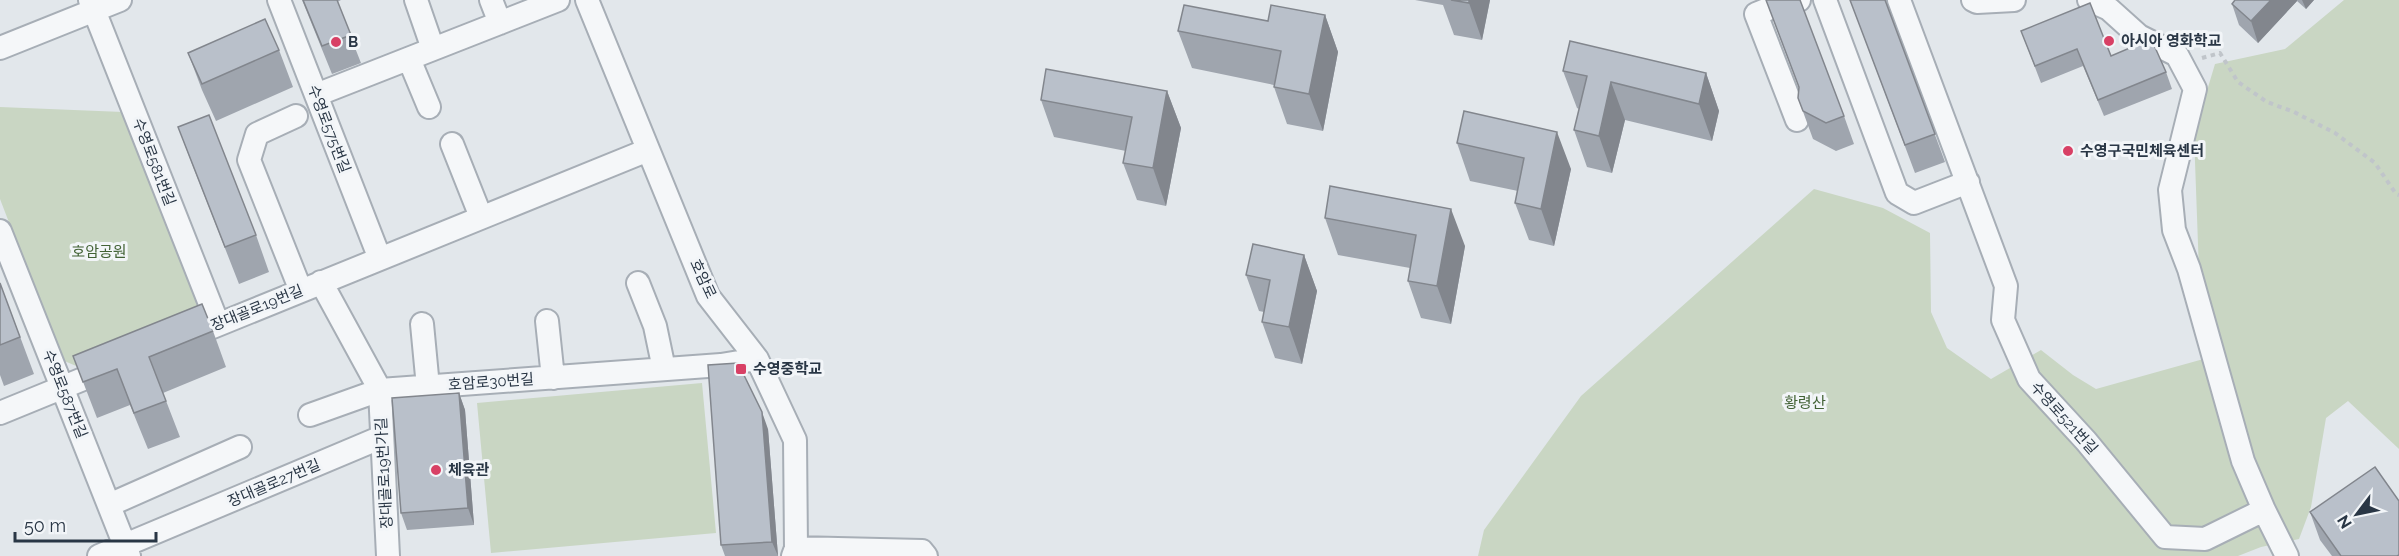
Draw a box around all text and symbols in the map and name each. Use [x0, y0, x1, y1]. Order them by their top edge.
place label: 아시아 영화학교 [2121, 32, 2221, 50]
place label: B [348, 33, 358, 51]
marker: 아시아 영화학교 [2102, 34, 2116, 48]
marker: B [329, 35, 343, 49]
street label: 수영로575번길 [304, 82, 354, 176]
street label: 수영로581번길 [129, 116, 179, 208]
place label: 수영구국민체육센터 [2080, 142, 2204, 160]
marker: 수영구국민체육센터 [2061, 144, 2075, 158]
park label: 호암공원 [71, 243, 127, 261]
street label: 호암로 [686, 256, 720, 302]
street label: 장대골로19번길 [208, 281, 306, 335]
street label: 수영로587번길 [39, 347, 91, 441]
place label: 수영중학교 [753, 360, 822, 378]
marker: 수영중학교 [734, 362, 748, 376]
street label: 호암로30번길 [447, 370, 535, 394]
street label: 수영로521번길 [2027, 378, 2101, 458]
park label: 황령산 [1784, 394, 1826, 412]
street label: 장대골로19번가길 [372, 417, 396, 529]
street label: 장대골로27번길 [225, 455, 323, 511]
place label: 체육관 [448, 461, 490, 479]
marker: 체육관 [429, 463, 443, 477]
north arrow [2327, 484, 2387, 544]
scale bar [15, 505, 156, 543]
text: N [2333, 511, 2356, 532]
text: 50 m [24, 515, 66, 536]

